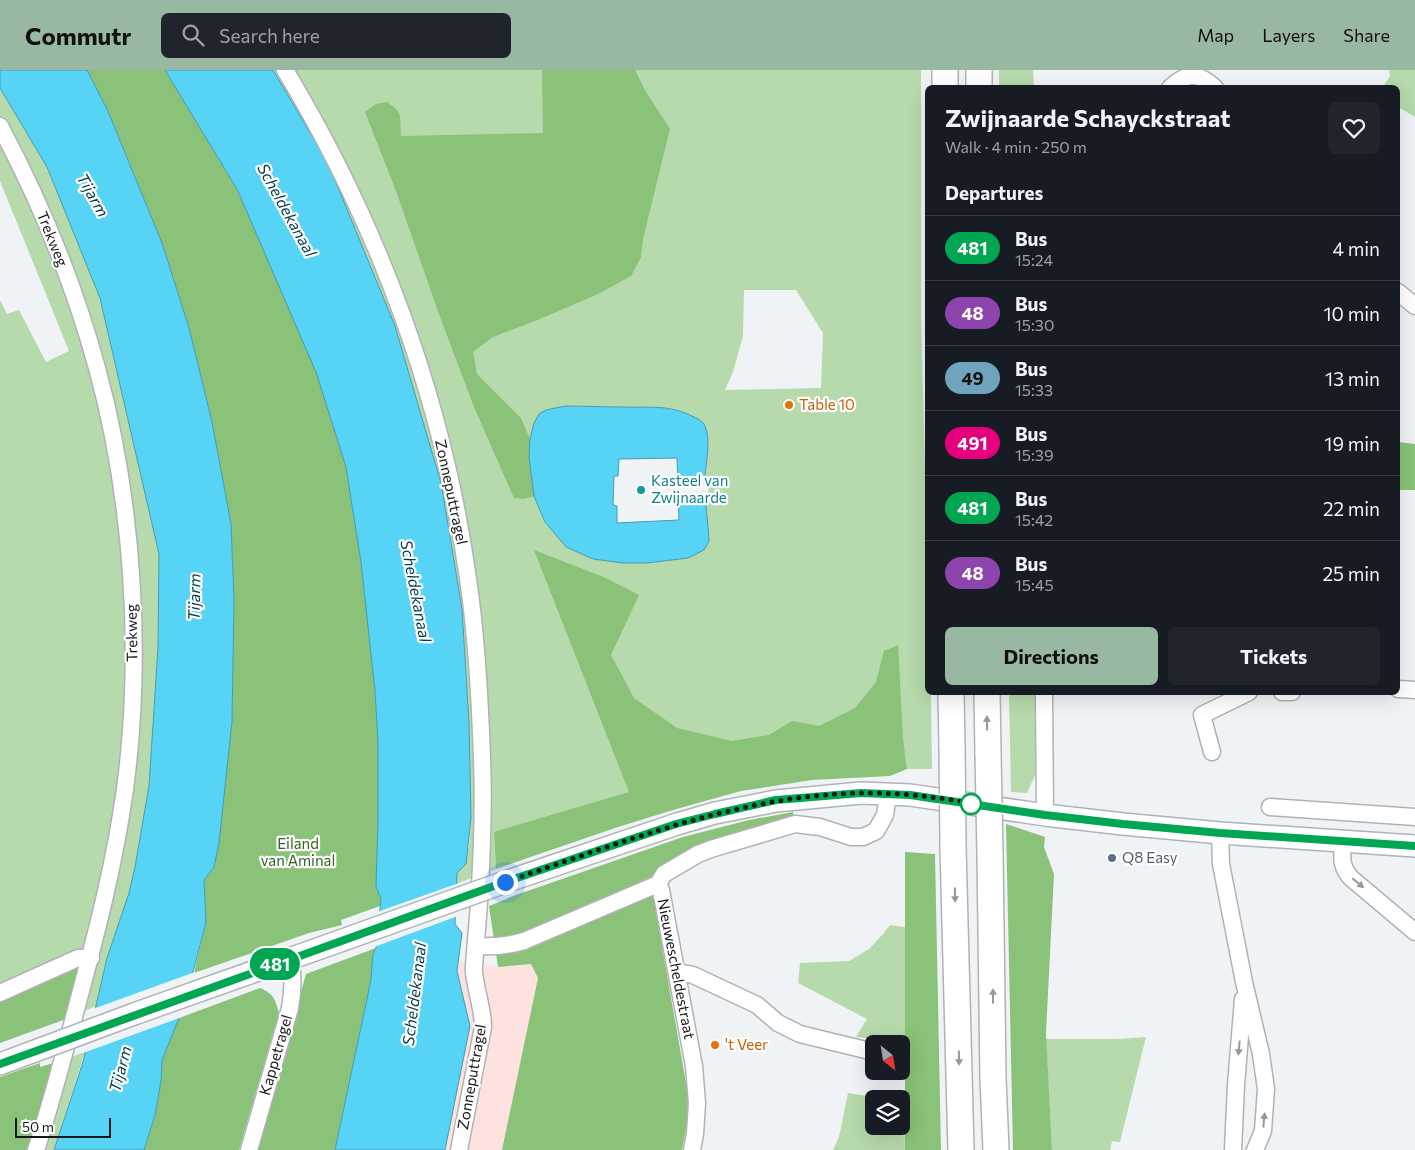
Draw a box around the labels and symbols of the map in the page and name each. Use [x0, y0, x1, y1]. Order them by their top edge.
water label: Scheldekanaal [254, 160, 321, 260]
water label: Tijarm [73, 170, 113, 220]
street label: Trekweg [34, 208, 72, 269]
place label: Table 10 [799, 395, 855, 413]
marker: Table 10 [783, 399, 795, 411]
street label: Zonneputtragel [432, 438, 472, 546]
place label: Kasteel van Zwijnaarde [651, 471, 728, 506]
marker: Kasteel van Zwijnaarde [635, 484, 647, 496]
water label: Scheldekanaal [397, 538, 436, 644]
water label: Tijarm [184, 573, 203, 621]
street label: Trekweg [121, 604, 141, 662]
one-way arrow [983, 715, 991, 731]
unlabelled marker [960, 793, 982, 815]
park label: Eiland van Aminal [261, 834, 335, 869]
place label: Q8 Easy [1122, 848, 1178, 866]
marker: Q8 Easy [1106, 852, 1118, 864]
your location [493, 870, 518, 895]
one-way arrow [1351, 878, 1364, 889]
one-way arrow [951, 888, 959, 904]
street label: Nieuwescheldestraat [655, 897, 699, 1041]
water label: Scheldekanaal [398, 940, 429, 1047]
line badge: 481 [246, 948, 304, 980]
one-way arrow [989, 988, 997, 1004]
street label: Kappetragel [255, 1012, 295, 1097]
street label: Zonneputtragel [453, 1023, 489, 1131]
place label: 't Veer [725, 1035, 768, 1053]
north arrow [865, 1035, 910, 1080]
marker: 't Veer [709, 1039, 721, 1051]
one-way arrow [1235, 1040, 1243, 1056]
water label: Tijarm [104, 1044, 135, 1094]
one-way arrow [955, 1050, 963, 1066]
one-way arrow [1260, 1112, 1268, 1128]
scale bar [15, 1115, 111, 1138]

